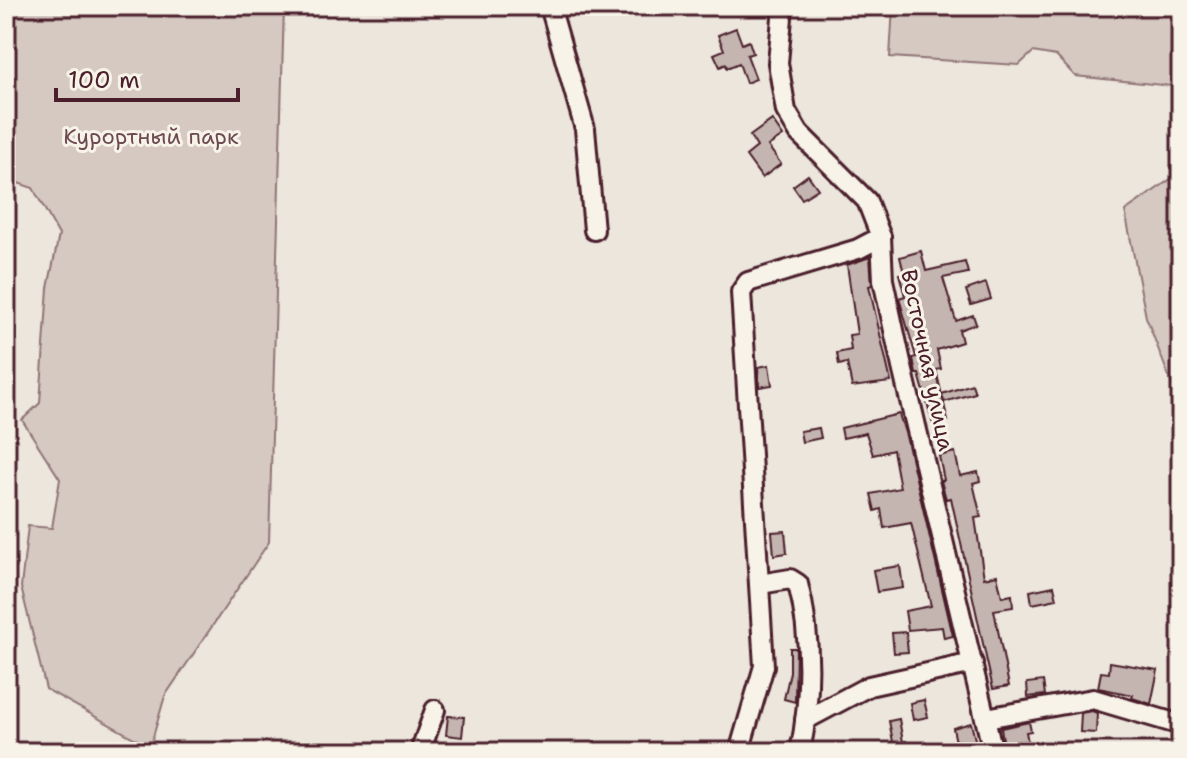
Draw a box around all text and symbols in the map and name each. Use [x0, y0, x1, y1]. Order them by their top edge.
scale bar [56, 52, 238, 102]
text: 100 m [68, 64, 140, 96]
park label: Курортный парк [63, 122, 239, 151]
street label: Восточная улица [894, 267, 961, 454]

